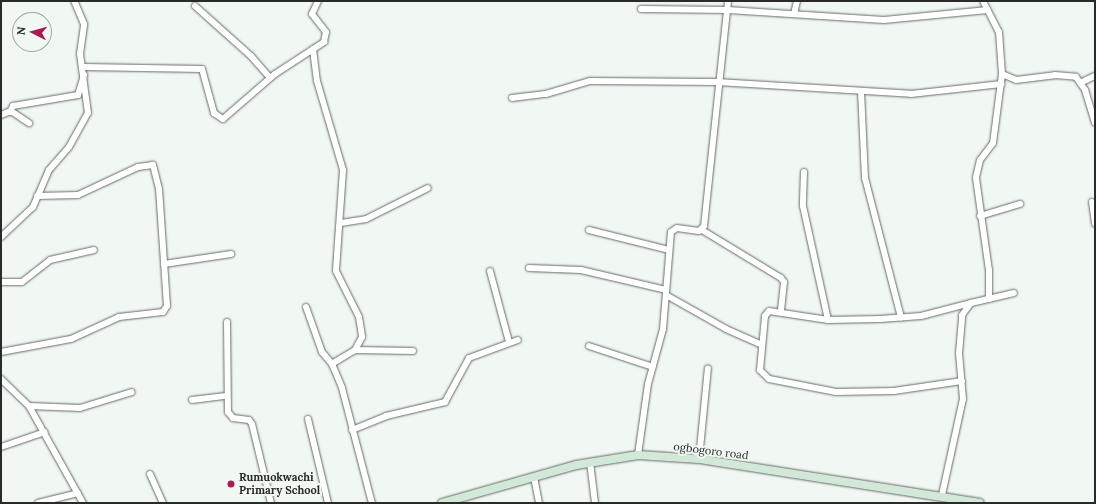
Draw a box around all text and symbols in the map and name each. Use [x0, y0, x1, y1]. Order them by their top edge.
north arrow [12, 12, 52, 52]
text: N [14, 26, 28, 36]
street label: ogbogoro road [673, 440, 749, 462]
place label: Rumuokwachi Primary School [239, 471, 320, 497]
marker: Rumuokwachi Primary School [226, 479, 236, 489]

